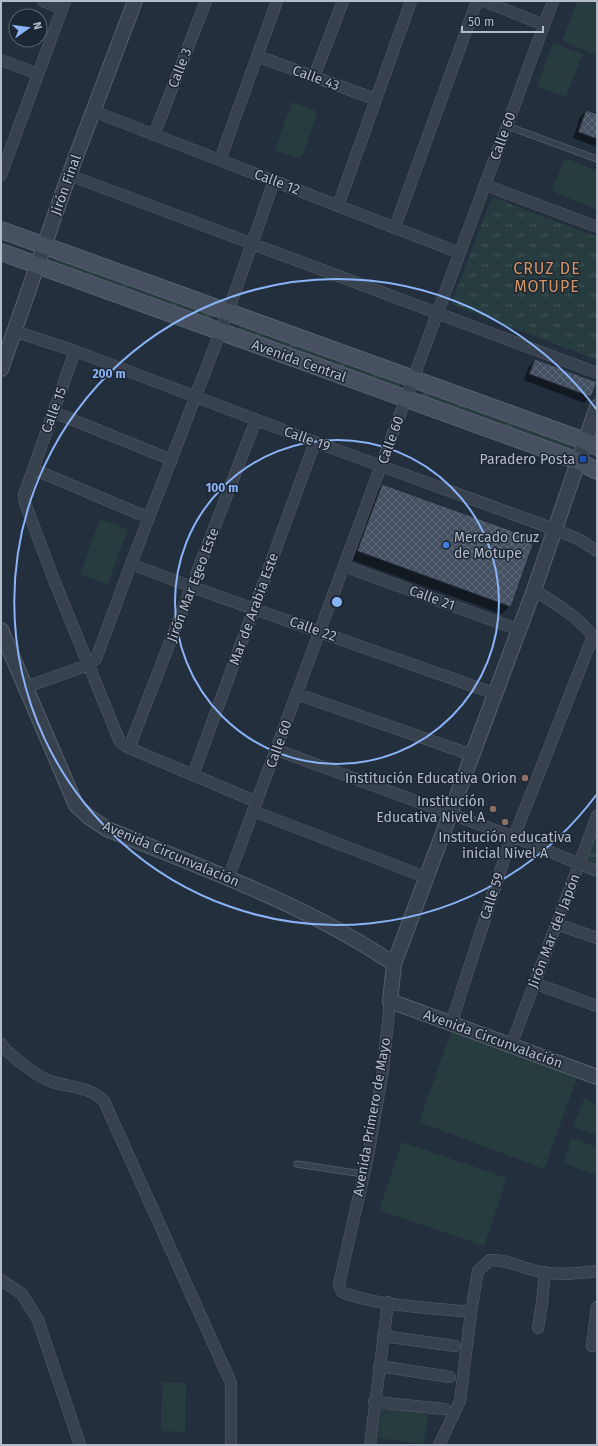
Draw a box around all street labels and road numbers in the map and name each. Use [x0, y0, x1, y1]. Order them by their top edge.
street label: Calle 3 [165, 46, 195, 90]
street label: Calle 43 [290, 62, 342, 94]
street label: Calle 60 [486, 109, 520, 162]
street label: Jirón Final [47, 152, 85, 218]
street label: Calle 12 [252, 166, 302, 198]
street label: Avenida Central [249, 336, 349, 386]
street label: Calle 15 [38, 385, 70, 435]
street label: Calle 60 [374, 413, 408, 466]
street label: Calle 19 [282, 423, 332, 455]
street label: Jirón Mar Egeo Este [163, 525, 223, 645]
street label: Mar de Arabia Este [226, 551, 282, 667]
street label: Calle 21 [407, 582, 457, 614]
street label: Calle 22 [287, 613, 339, 645]
street label: Calle 60 [262, 717, 296, 770]
street label: Avenida Circunvalación [100, 818, 242, 890]
street label: Calle 59 [476, 870, 508, 922]
street label: Jirón Mar del Japón [524, 871, 584, 991]
street label: Avenida Circunvalación [421, 1006, 565, 1072]
street label: Avenida Primero de Mayo [350, 1036, 394, 1198]

